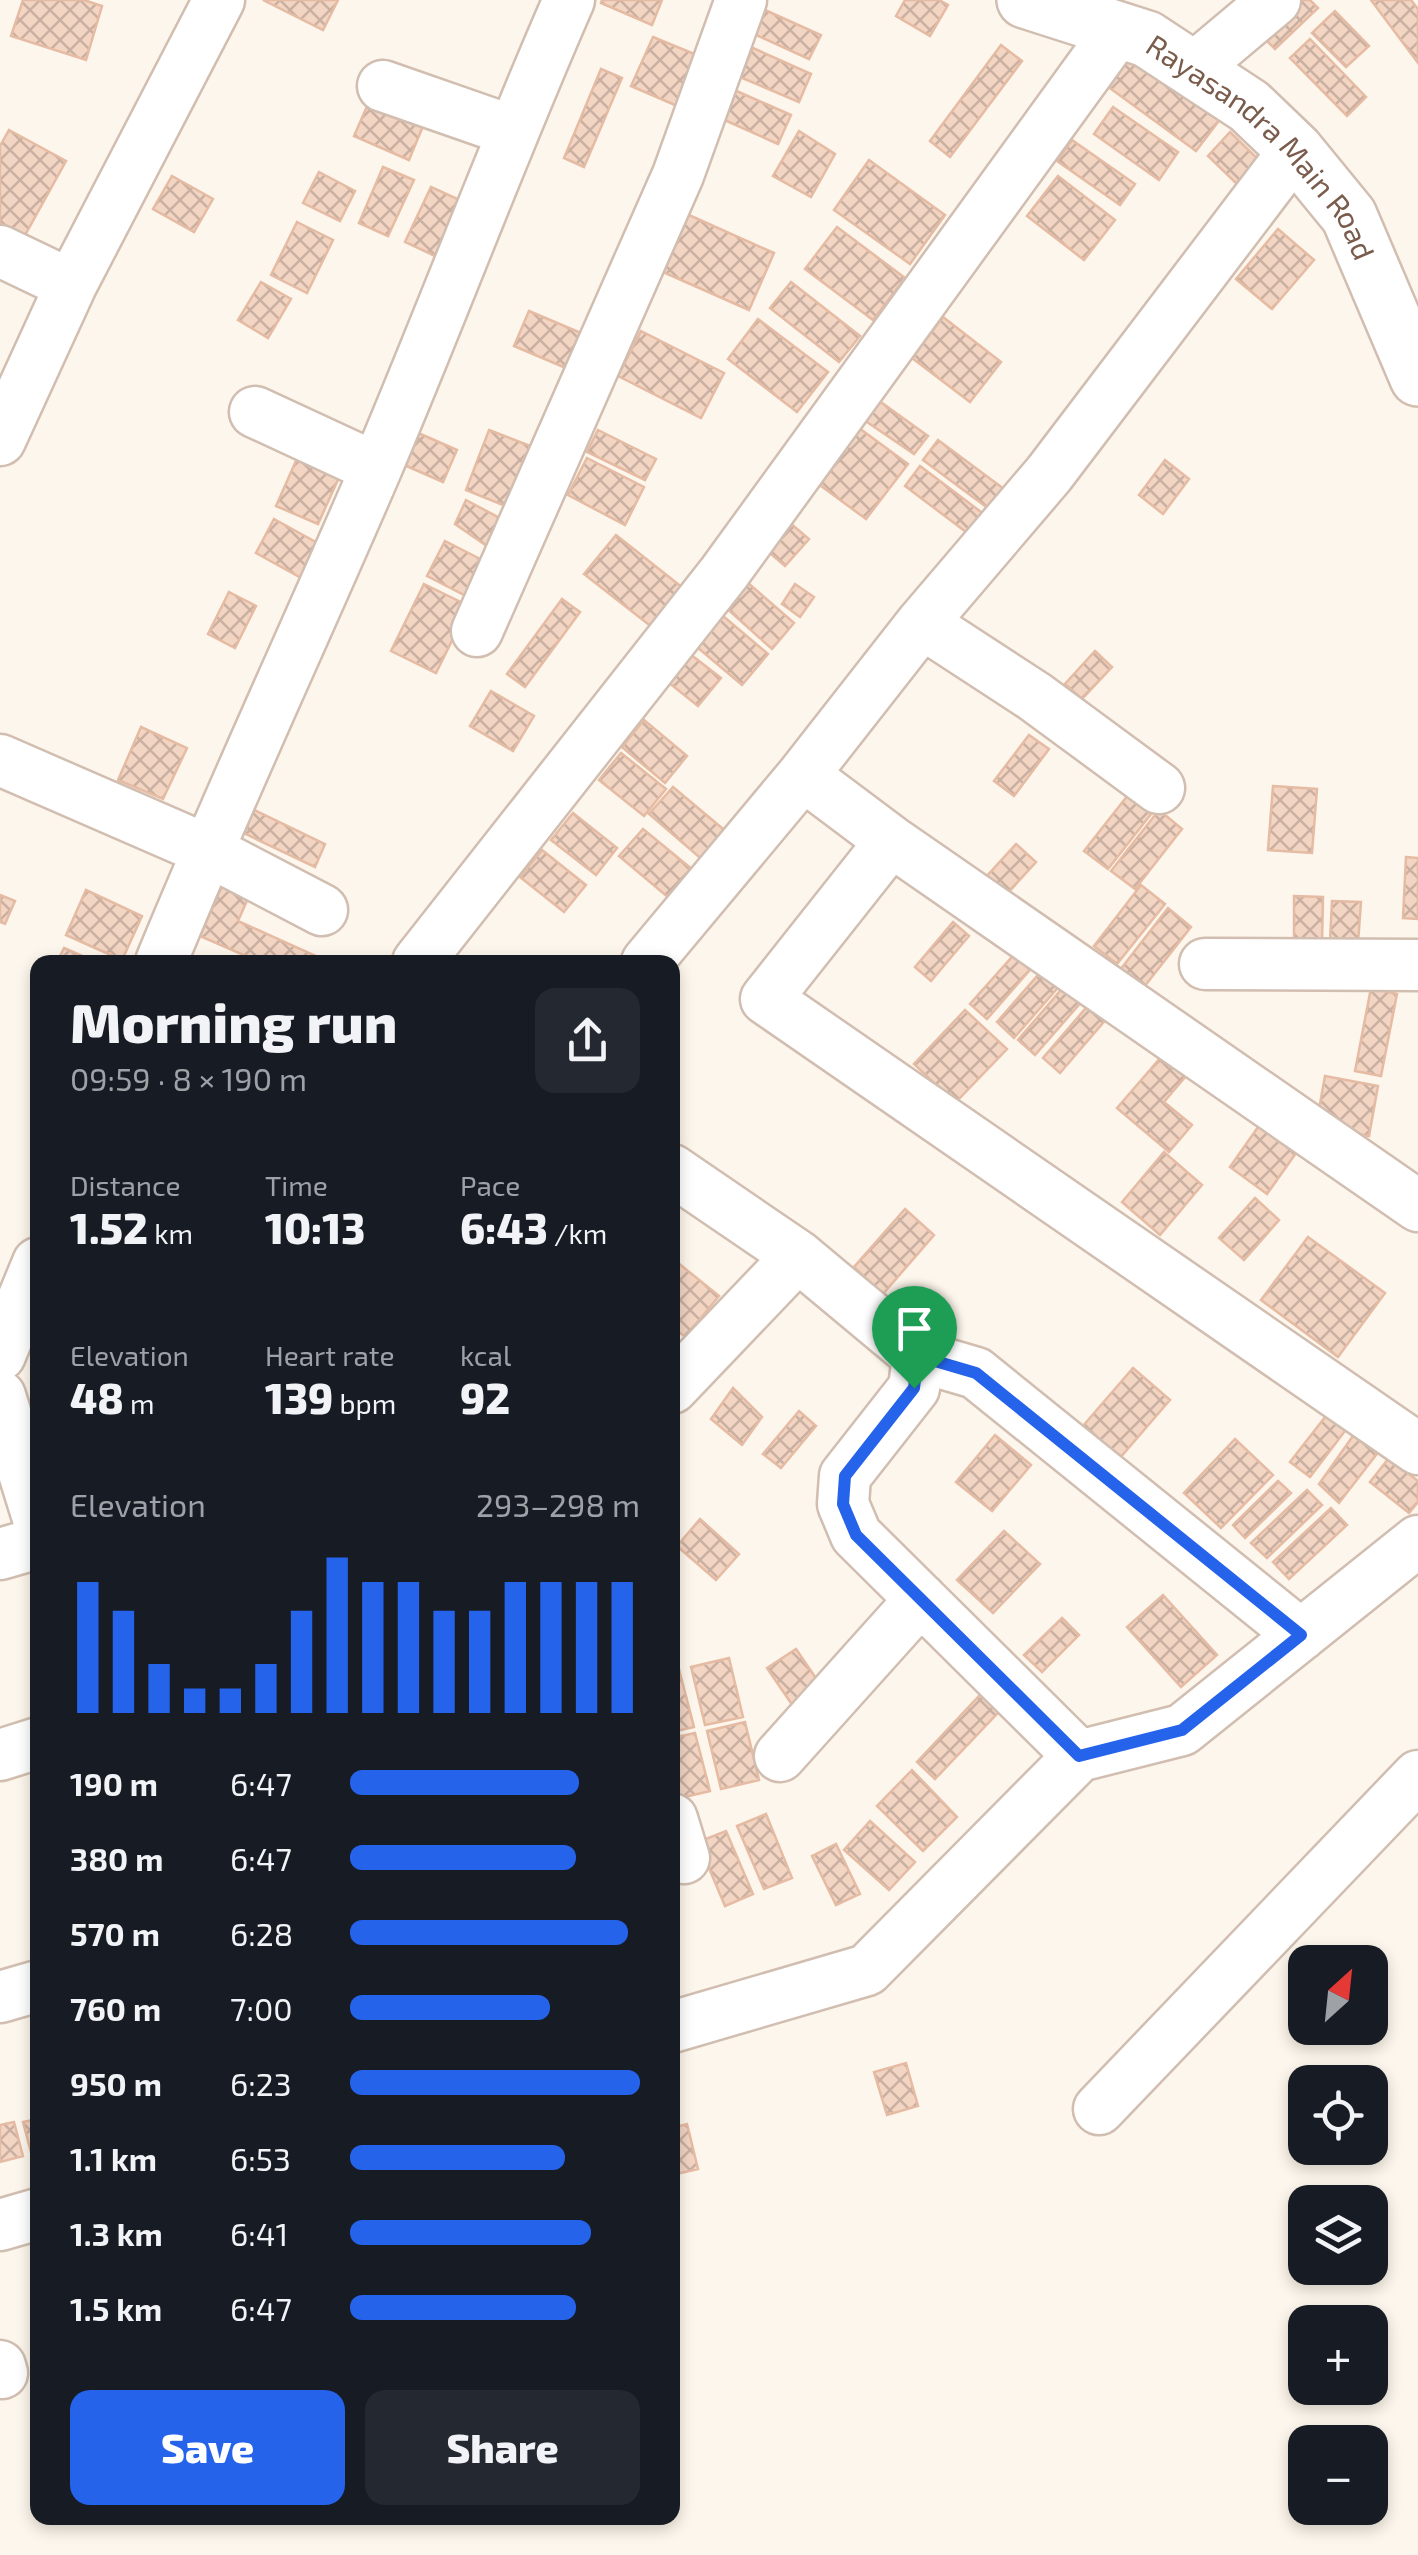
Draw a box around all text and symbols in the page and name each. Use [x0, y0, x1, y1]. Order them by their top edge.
street label: Rayasandra Main Road [1140, 26, 1383, 265]
text: Morning run [70, 988, 398, 1054]
button: share [535, 988, 640, 1093]
text: 09:59 · 8 × 190 m [70, 1059, 307, 1097]
text: Distance [70, 1168, 181, 1202]
text: Time [265, 1168, 328, 1202]
text: Pace [460, 1168, 520, 1202]
text: 1.52 [70, 1202, 148, 1252]
text: 10:13 [265, 1202, 365, 1252]
text: 6:43 [460, 1202, 548, 1252]
text: km [148, 1216, 193, 1250]
text: /km [548, 1216, 607, 1250]
pin [872, 1286, 957, 1389]
icon: arrive [887, 1301, 942, 1356]
text: Elevation [70, 1338, 189, 1372]
text: Heart rate [265, 1338, 395, 1372]
text: kcal [460, 1338, 511, 1372]
text: 48 [70, 1372, 124, 1422]
text: 139 [265, 1372, 333, 1422]
text: 92 [460, 1372, 510, 1422]
text: m [124, 1386, 155, 1420]
text: bpm [333, 1386, 396, 1420]
text: Elevation [70, 1485, 206, 1523]
text: 293–298 m [476, 1485, 640, 1523]
text: 190 m [70, 1764, 158, 1802]
text: 6:47 [230, 1764, 292, 1802]
text: 380 m [70, 1839, 163, 1877]
text: 6:47 [230, 1839, 292, 1877]
text: 570 m [70, 1914, 160, 1952]
text: 6:28 [230, 1914, 293, 1952]
north arrow [1288, 1945, 1388, 2045]
map controls [1288, 1945, 1388, 2525]
text: 760 m [70, 1989, 161, 2027]
text: 7:00 [230, 1989, 293, 2027]
text: 950 m [70, 2064, 162, 2102]
text: 6:23 [230, 2064, 292, 2102]
button: locate [1288, 2065, 1388, 2165]
text: 1.1 km [70, 2139, 157, 2177]
text: 6:53 [230, 2139, 291, 2177]
button: layers [1288, 2185, 1388, 2285]
text: 1.3 km [70, 2214, 163, 2252]
text: 6:41 [230, 2214, 288, 2252]
text: 1.5 km [70, 2289, 162, 2327]
text: 6:47 [230, 2289, 292, 2327]
button: + [1288, 2305, 1388, 2405]
button: Save [70, 2390, 345, 2505]
button: Share [365, 2390, 640, 2505]
button: − [1288, 2425, 1388, 2525]

